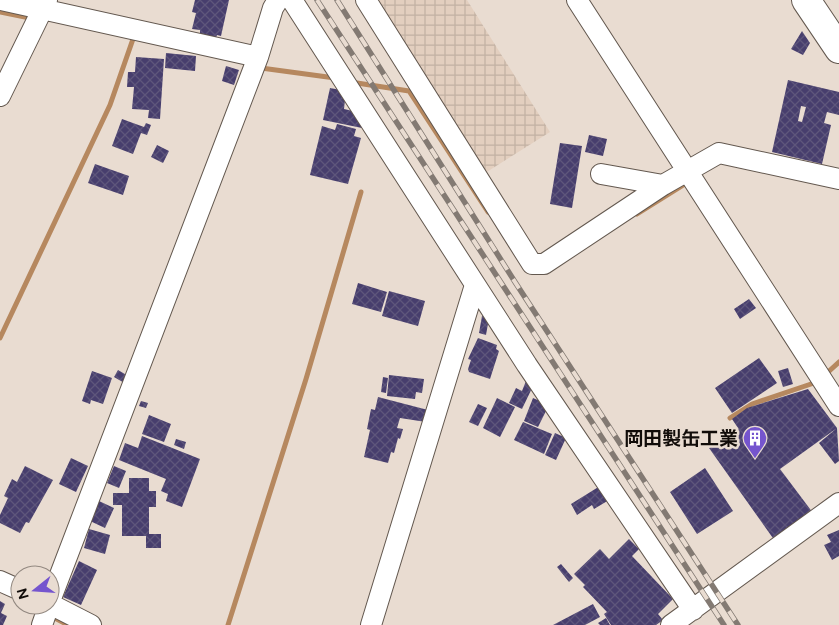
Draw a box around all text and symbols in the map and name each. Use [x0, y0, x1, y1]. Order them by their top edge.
building icon: 岡田製缶工業 [742, 425, 768, 459]
place label: 岡田製缶工業 [624, 427, 738, 450]
north arrow [10, 565, 60, 615]
text: N [13, 586, 33, 601]

